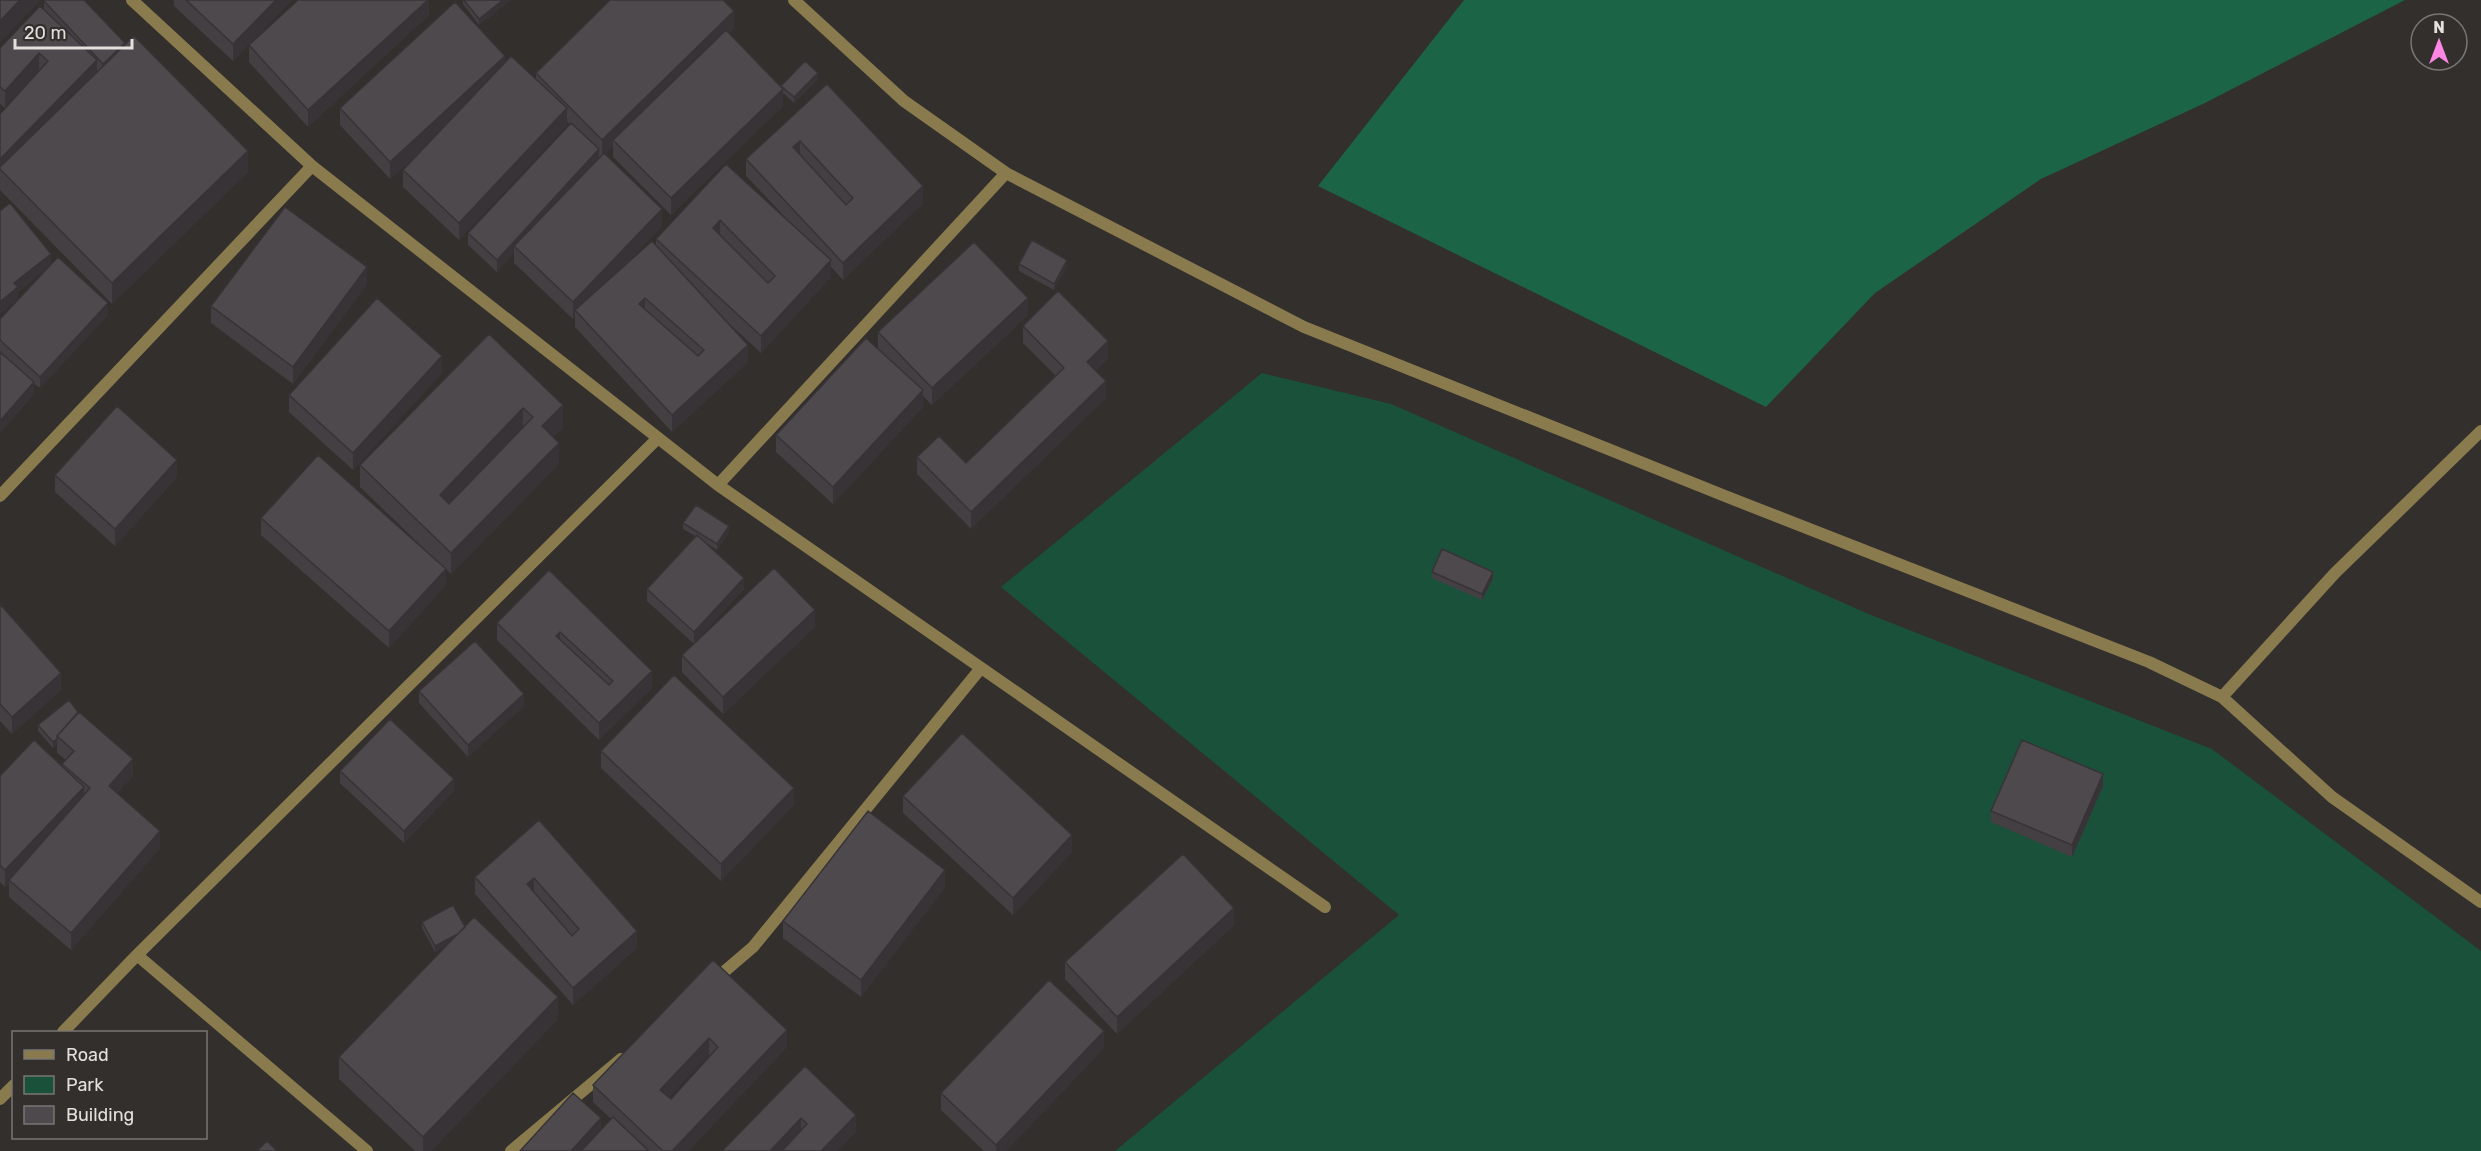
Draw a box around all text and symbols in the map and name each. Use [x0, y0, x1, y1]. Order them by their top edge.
scale bar [15, 12, 132, 50]
north arrow [2409, 12, 2469, 72]
text: N [2433, 18, 2445, 37]
text: 20 m [24, 22, 66, 44]
legend [12, 1031, 207, 1139]
text: Road [66, 1044, 109, 1066]
text: Park [66, 1074, 104, 1096]
text: Building [66, 1104, 134, 1126]

